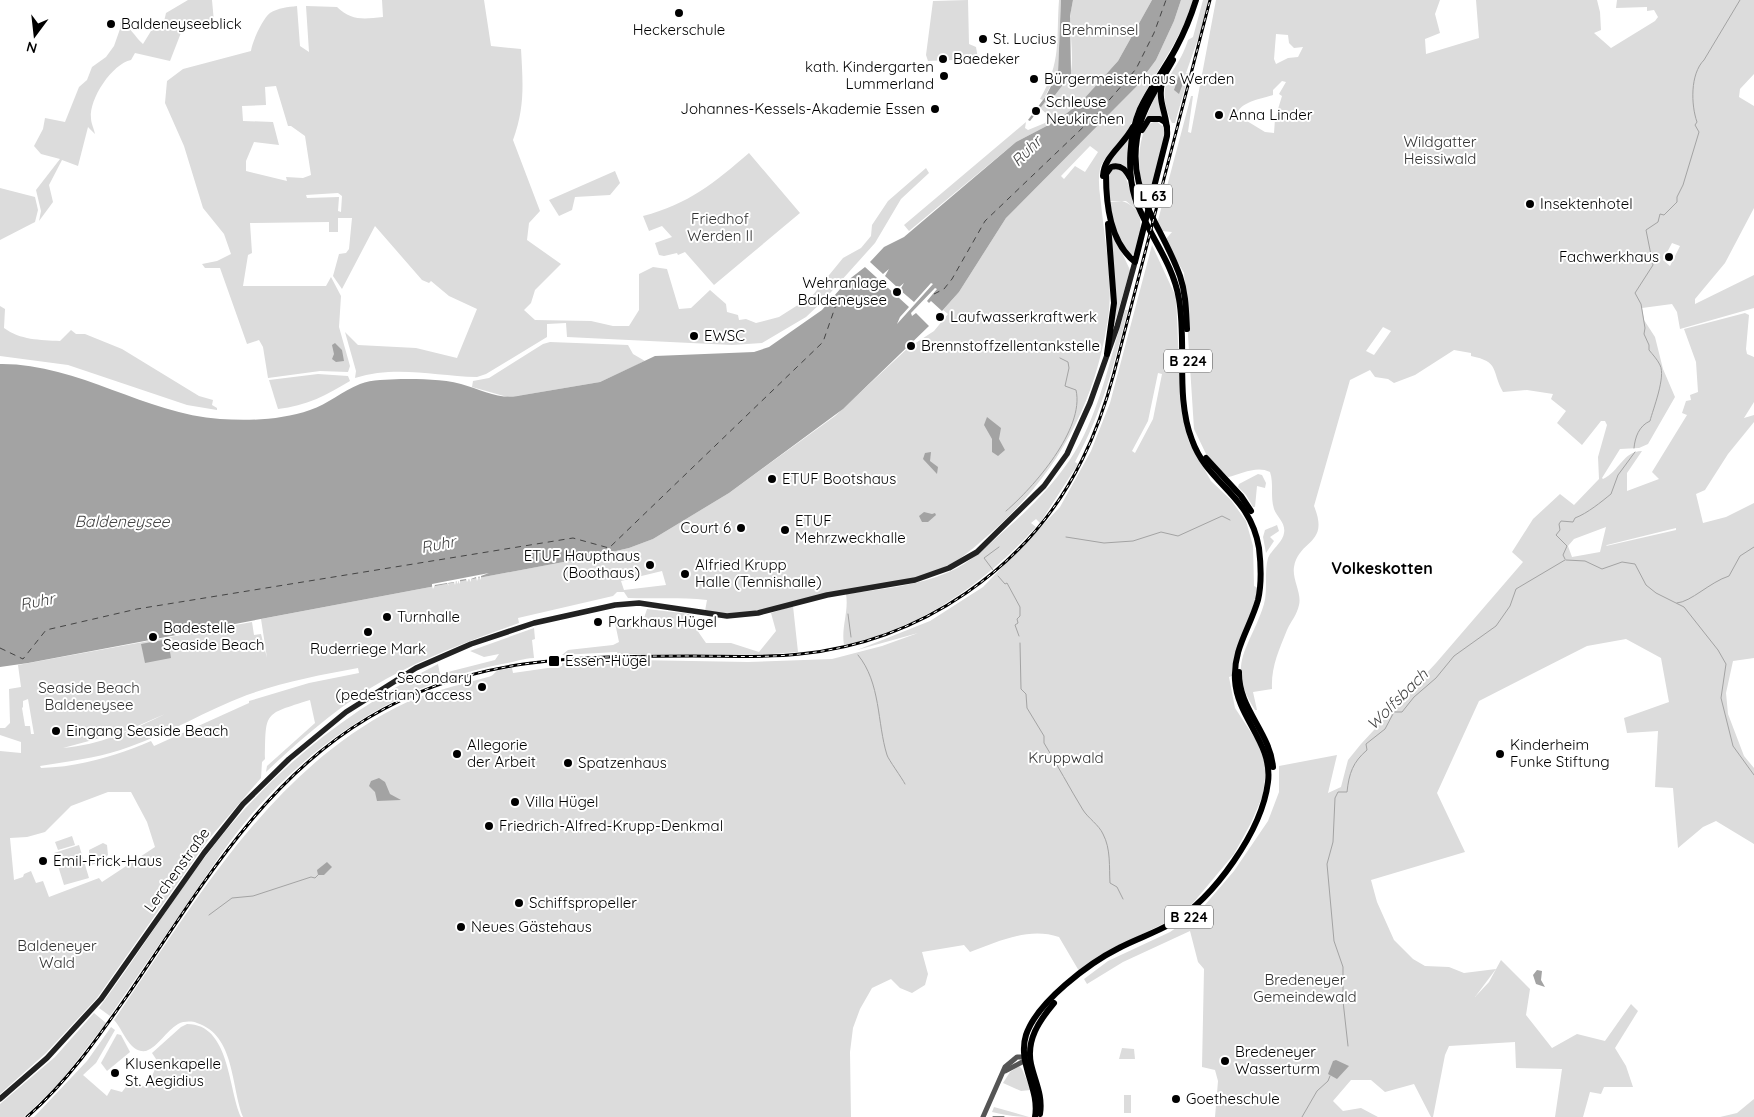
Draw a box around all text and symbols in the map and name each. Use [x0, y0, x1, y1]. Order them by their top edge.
marker: Heckerschule [673, 7, 685, 19]
north arrow [10, 10, 60, 60]
place label: Baldeneyseeblick [121, 14, 242, 33]
marker: Baldeneyseeblick [105, 18, 117, 30]
place label: Heckerschule [633, 20, 725, 39]
park label: Brehminsel [1062, 20, 1138, 39]
place label: St. Lucius [993, 29, 1056, 48]
marker: St. Lucius [977, 33, 989, 45]
text: N [24, 38, 39, 58]
place label: Baedeker [953, 49, 1020, 68]
marker: Baedeker [937, 53, 949, 65]
place label: kath. Kindergarten Lummerland [805, 57, 934, 93]
place label: Bürgermeisterhaus Werden [1044, 69, 1234, 88]
marker: kath. Kindergarten Lummerland [938, 70, 950, 82]
marker: Bürgermeisterhaus Werden [1028, 73, 1040, 85]
place label: Schleuse Neukirchen [1046, 92, 1124, 128]
place label: Johannes-Kessels-Akademie Essen [680, 99, 925, 118]
marker: Johannes-Kessels-Akademie Essen [929, 103, 941, 115]
marker: Schleuse Neukirchen [1030, 105, 1042, 117]
place label: Anna Linder [1229, 105, 1313, 124]
marker: Anna Linder [1213, 109, 1225, 121]
water label: Ruhr [1007, 130, 1047, 170]
park label: Wildgatter Heissiwald [1404, 132, 1477, 168]
road number: L 63 [1134, 185, 1172, 208]
place label: Insektenhotel [1540, 194, 1633, 213]
marker: Insektenhotel [1524, 198, 1536, 210]
park label: Friedhof Werden II [687, 209, 753, 245]
place label: Fachwerkhaus [1559, 247, 1659, 266]
marker: Fachwerkhaus [1663, 251, 1675, 263]
place label: Wehranlage Baldeneysee [798, 273, 887, 309]
marker: Wehranlage Baldeneysee [891, 286, 903, 298]
place label: Laufwasserkraftwerk [950, 307, 1097, 326]
marker: Laufwasserkraftwerk [934, 311, 946, 323]
place label: EWSC [704, 326, 745, 345]
marker: EWSC [688, 330, 700, 342]
place label: Brennstoffzellentankstelle [921, 336, 1100, 355]
marker: Brennstoffzellentankstelle [905, 340, 917, 352]
road number: B 224 [1164, 350, 1212, 372]
place label: ETUF Bootshaus [782, 469, 896, 488]
marker: ETUF Bootshaus [766, 473, 778, 485]
water label: Baldeneysee [74, 511, 171, 531]
place label: ETUF Mehrzweckhalle [795, 511, 906, 547]
place label: Court 6 [681, 518, 731, 537]
marker: Court 6 [735, 522, 747, 534]
marker: ETUF Mehrzweckhalle [779, 524, 791, 536]
water label: Ruhr [419, 531, 459, 557]
place label: ETUF Haupthaus (Boothaus) [524, 546, 640, 582]
place label: Alfried Krupp Halle (Tennishalle) [695, 555, 822, 591]
district label: Volkeskotten [1331, 558, 1433, 578]
marker: ETUF Haupthaus (Boothaus) [644, 559, 656, 571]
marker: Alfried Krupp Halle (Tennishalle) [679, 568, 691, 580]
water label: Ruhr [18, 588, 58, 614]
place label: Turnhalle [397, 607, 460, 626]
marker: Turnhalle [381, 611, 393, 623]
place label: Parkhaus Hügel [608, 612, 717, 631]
marker: Parkhaus Hügel [592, 616, 604, 628]
place label: Badestelle Seaside Beach [163, 618, 265, 654]
marker: Ruderriege Mark [362, 626, 374, 638]
marker: Badestelle Seaside Beach [147, 631, 159, 643]
place label: Ruderriege Mark [310, 639, 426, 658]
place label: Essen-Hügel [565, 651, 651, 670]
marker: Essen-Hügel [547, 654, 561, 668]
water label: Wolfsbach [1362, 663, 1433, 734]
place label: Secondary (pedestrian) access [336, 668, 472, 704]
park label: Seaside Beach Baldeneysee [38, 678, 140, 714]
marker: Secondary (pedestrian) access [476, 681, 488, 693]
place label: Eingang Seaside Beach [66, 721, 229, 740]
marker: Eingang Seaside Beach [50, 725, 62, 737]
place label: Allegorie der Arbeit [467, 735, 536, 771]
place label: Kinderheim Funke Stiftung [1510, 735, 1610, 771]
marker: Allegorie der Arbeit [451, 748, 463, 760]
park label: Kruppwald [1028, 748, 1104, 767]
marker: Kinderheim Funke Stiftung [1494, 748, 1506, 760]
place label: Spatzenhaus [578, 753, 667, 772]
marker: Spatzenhaus [562, 757, 574, 769]
place label: Villa Hügel [525, 792, 598, 811]
marker: Villa Hügel [509, 796, 521, 808]
place label: Friedrich-Alfred-Krupp-Denkmal [499, 816, 723, 835]
marker: Friedrich-Alfred-Krupp-Denkmal [483, 820, 495, 832]
street label: Lerchenstraße [140, 824, 214, 916]
place label: Emil-Frick-Haus [53, 851, 162, 870]
marker: Emil-Frick-Haus [37, 855, 49, 867]
place label: Schiffspropeller [529, 893, 637, 912]
marker: Schiffspropeller [513, 897, 525, 909]
road number: B 224 [1165, 906, 1213, 929]
place label: Neues Gästehaus [471, 917, 592, 936]
marker: Neues Gästehaus [455, 921, 467, 933]
park label: Baldeneyer Wald [17, 936, 97, 972]
park label: Bredeneyer Gemeindewald [1253, 970, 1357, 1006]
place label: Bredeneyer Wasserturm [1235, 1042, 1320, 1078]
place label: Klusenkapelle St. Aegidius [125, 1054, 221, 1090]
marker: Bredeneyer Wasserturm [1219, 1055, 1231, 1067]
marker: Klusenkapelle St. Aegidius [109, 1067, 121, 1079]
place label: Goetheschule [1186, 1089, 1280, 1108]
marker: Goetheschule [1170, 1093, 1182, 1105]

